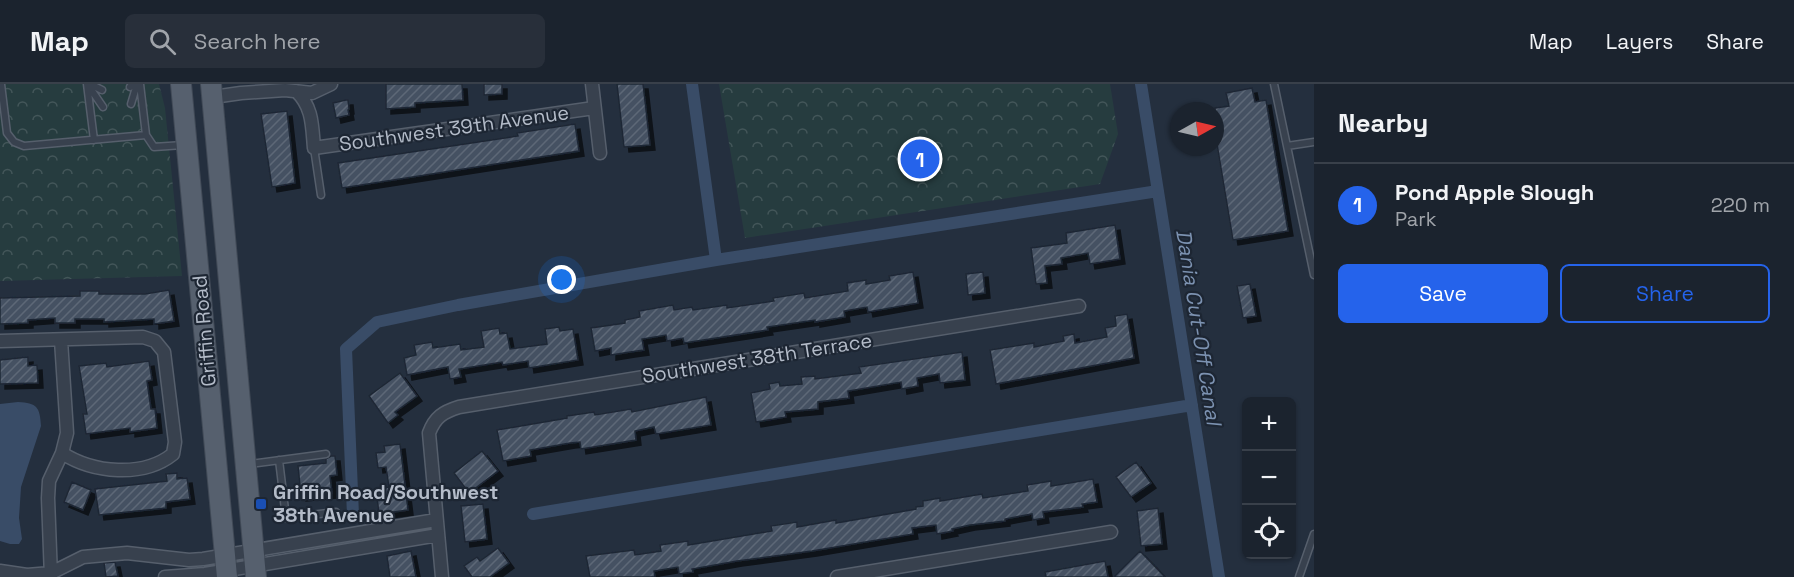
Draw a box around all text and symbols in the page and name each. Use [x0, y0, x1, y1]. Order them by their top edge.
search box [125, 14, 545, 68]
text: Map [30, 23, 89, 59]
icon: search [146, 25, 179, 58]
text: Search here [194, 27, 321, 55]
text: Map [1529, 28, 1573, 55]
text: Layers [1606, 28, 1673, 55]
text: Share [1706, 28, 1764, 55]
street label: Southwest 39th Avenue [337, 99, 571, 157]
north arrow [1170, 102, 1224, 156]
text: Nearby [1338, 106, 1428, 140]
pin: 1 [900, 136, 940, 182]
text: Pond Apple Slough [1395, 178, 1594, 206]
text: 1 [1353, 192, 1362, 218]
text: 220 m [1711, 192, 1770, 218]
text: Park [1395, 206, 1437, 232]
water label: Dania Cut-Off Canal [1170, 227, 1228, 430]
button: Save [1338, 264, 1548, 323]
button: Share [1560, 264, 1770, 323]
your location [547, 265, 576, 294]
street label: Griffin Road [186, 274, 222, 388]
street label: Southwest 38th Terrace [640, 327, 874, 389]
map controls [1242, 397, 1296, 559]
button: + [1242, 397, 1296, 451]
button: − [1242, 451, 1296, 505]
place label: Griffin Road/Southwest 38th Avenue [273, 479, 498, 528]
marker: Griffin Road/Southwest 38th Avenue [254, 497, 268, 511]
button: locate [1242, 505, 1296, 559]

